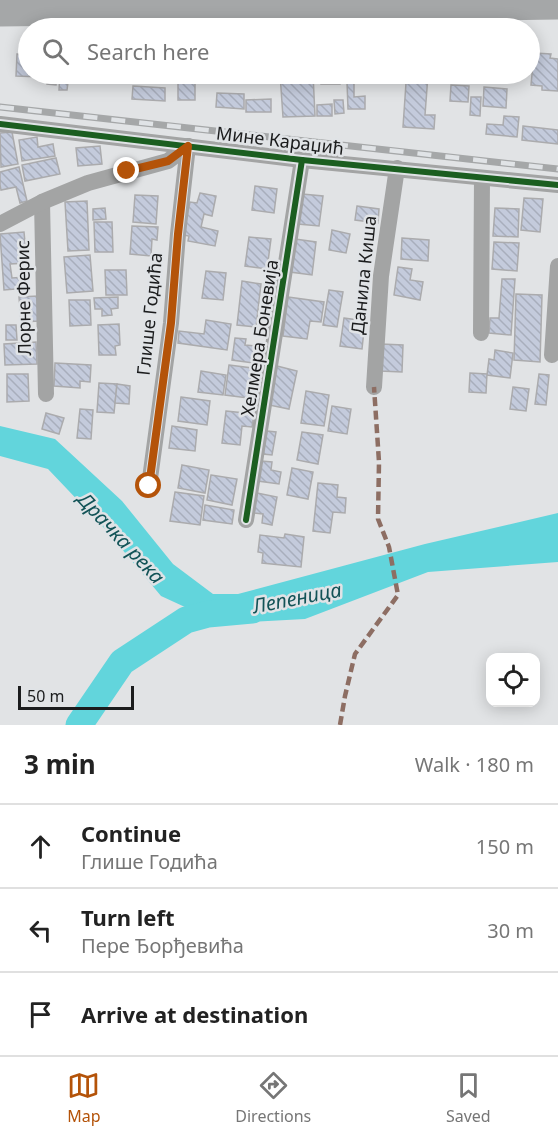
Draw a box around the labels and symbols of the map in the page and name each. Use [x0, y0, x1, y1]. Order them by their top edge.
street label: Мине Караџић [215, 120, 345, 160]
route end [113, 157, 139, 183]
street label: Данила Киша [345, 214, 381, 335]
street label: Лорне Ферис [10, 240, 36, 356]
street label: Глише Годића [131, 251, 167, 376]
street label: Хелмера Боневија [235, 258, 283, 418]
route start [135, 472, 161, 498]
water label: Драчка река [71, 485, 171, 589]
water label: Лепеница [249, 576, 344, 620]
scale bar [18, 683, 134, 710]

